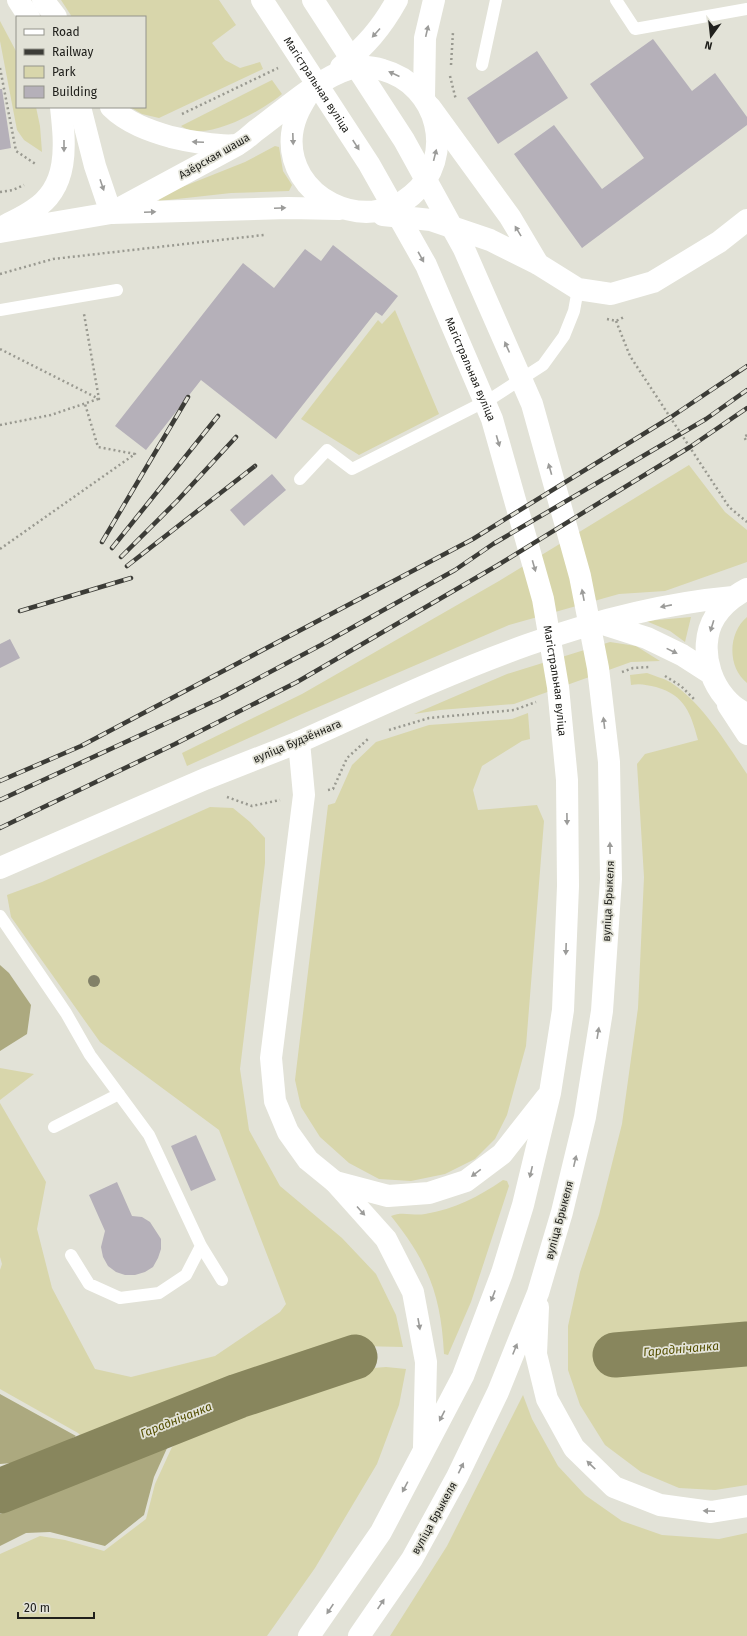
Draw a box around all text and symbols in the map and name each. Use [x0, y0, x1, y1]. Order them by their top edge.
legend [16, 16, 146, 108]
north arrow [691, 16, 731, 56]
text: Road [52, 25, 80, 39]
one-way arrow [424, 25, 430, 37]
one-way arrow [372, 27, 381, 38]
street label: Магістральная вуліца [281, 34, 353, 135]
text: N [703, 38, 714, 52]
text: Railway [52, 45, 93, 59]
text: Park [52, 65, 76, 79]
one-way arrow [388, 71, 400, 77]
text: Building [52, 85, 98, 99]
street label: Азёрская шаша [177, 131, 252, 182]
one-way arrow [289, 132, 296, 145]
one-way arrow [192, 139, 204, 146]
one-way arrow [352, 139, 360, 150]
one-way arrow [61, 140, 67, 153]
one-way arrow [432, 149, 438, 161]
one-way arrow [99, 179, 105, 191]
one-way arrow [274, 205, 287, 211]
one-way arrow [144, 209, 157, 215]
one-way arrow [514, 226, 522, 236]
one-way arrow [418, 251, 425, 263]
street label: Магістральная вуліца [442, 315, 498, 423]
one-way arrow [503, 341, 510, 353]
one-way arrow [495, 436, 501, 448]
one-way arrow [547, 463, 553, 475]
one-way arrow [531, 561, 537, 573]
one-way arrow [580, 589, 586, 601]
one-way arrow [660, 603, 672, 609]
one-way arrow [709, 621, 715, 633]
street label: Магістральная вуліца [541, 624, 569, 737]
one-way arrow [667, 648, 678, 654]
street label: вуліца Будзённага [251, 717, 343, 766]
one-way arrow [601, 717, 608, 729]
one-way arrow [564, 813, 570, 826]
one-way arrow [607, 841, 613, 854]
street label: вуліца Брыкеля [600, 860, 617, 942]
one-way arrow [562, 943, 569, 955]
one-way arrow [595, 1027, 601, 1039]
one-way arrow [572, 1154, 578, 1167]
one-way arrow [528, 1166, 534, 1178]
one-way arrow [471, 1169, 482, 1177]
street label: вуліца Брыкеля [543, 1179, 576, 1261]
one-way arrow [356, 1206, 365, 1215]
one-way arrow [490, 1291, 496, 1303]
one-way arrow [416, 1318, 422, 1330]
water label: Гараднічанка [642, 1339, 720, 1359]
one-way arrow [512, 1344, 518, 1355]
water label: Гараднічанка [138, 1399, 214, 1441]
one-way arrow [439, 1410, 445, 1422]
one-way arrow [586, 1460, 596, 1470]
one-way arrow [458, 1462, 464, 1473]
street label: вуліца Брыкеля [409, 1480, 460, 1557]
one-way arrow [402, 1481, 409, 1492]
one-way arrow [702, 1508, 715, 1514]
scale bar [18, 1594, 94, 1620]
one-way arrow [377, 1599, 385, 1609]
text: 20 m [24, 1601, 50, 1615]
one-way arrow [326, 1603, 333, 1614]

